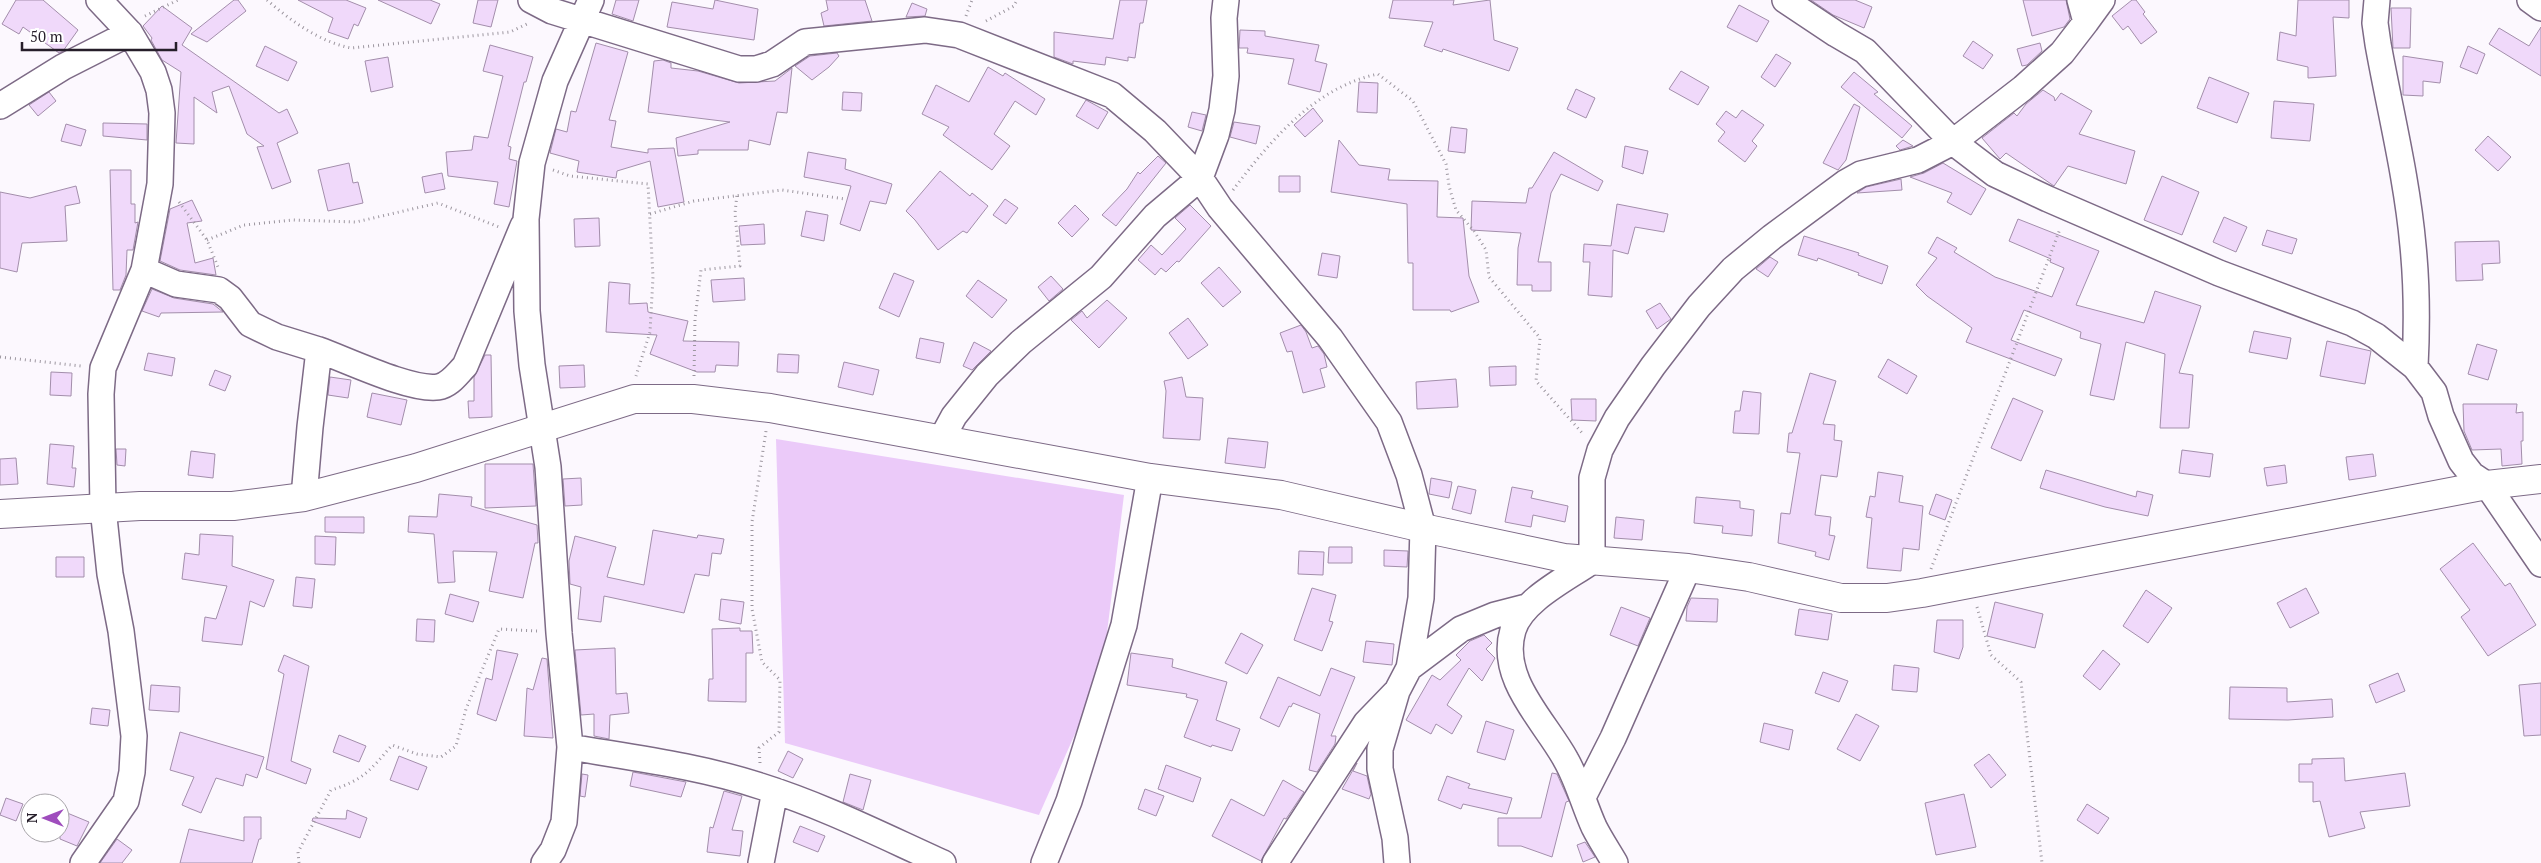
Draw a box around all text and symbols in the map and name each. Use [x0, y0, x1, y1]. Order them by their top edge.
scale bar [22, 20, 176, 52]
text: 50 m [30, 26, 63, 46]
north arrow [20, 793, 70, 843]
text: N [22, 812, 41, 823]

